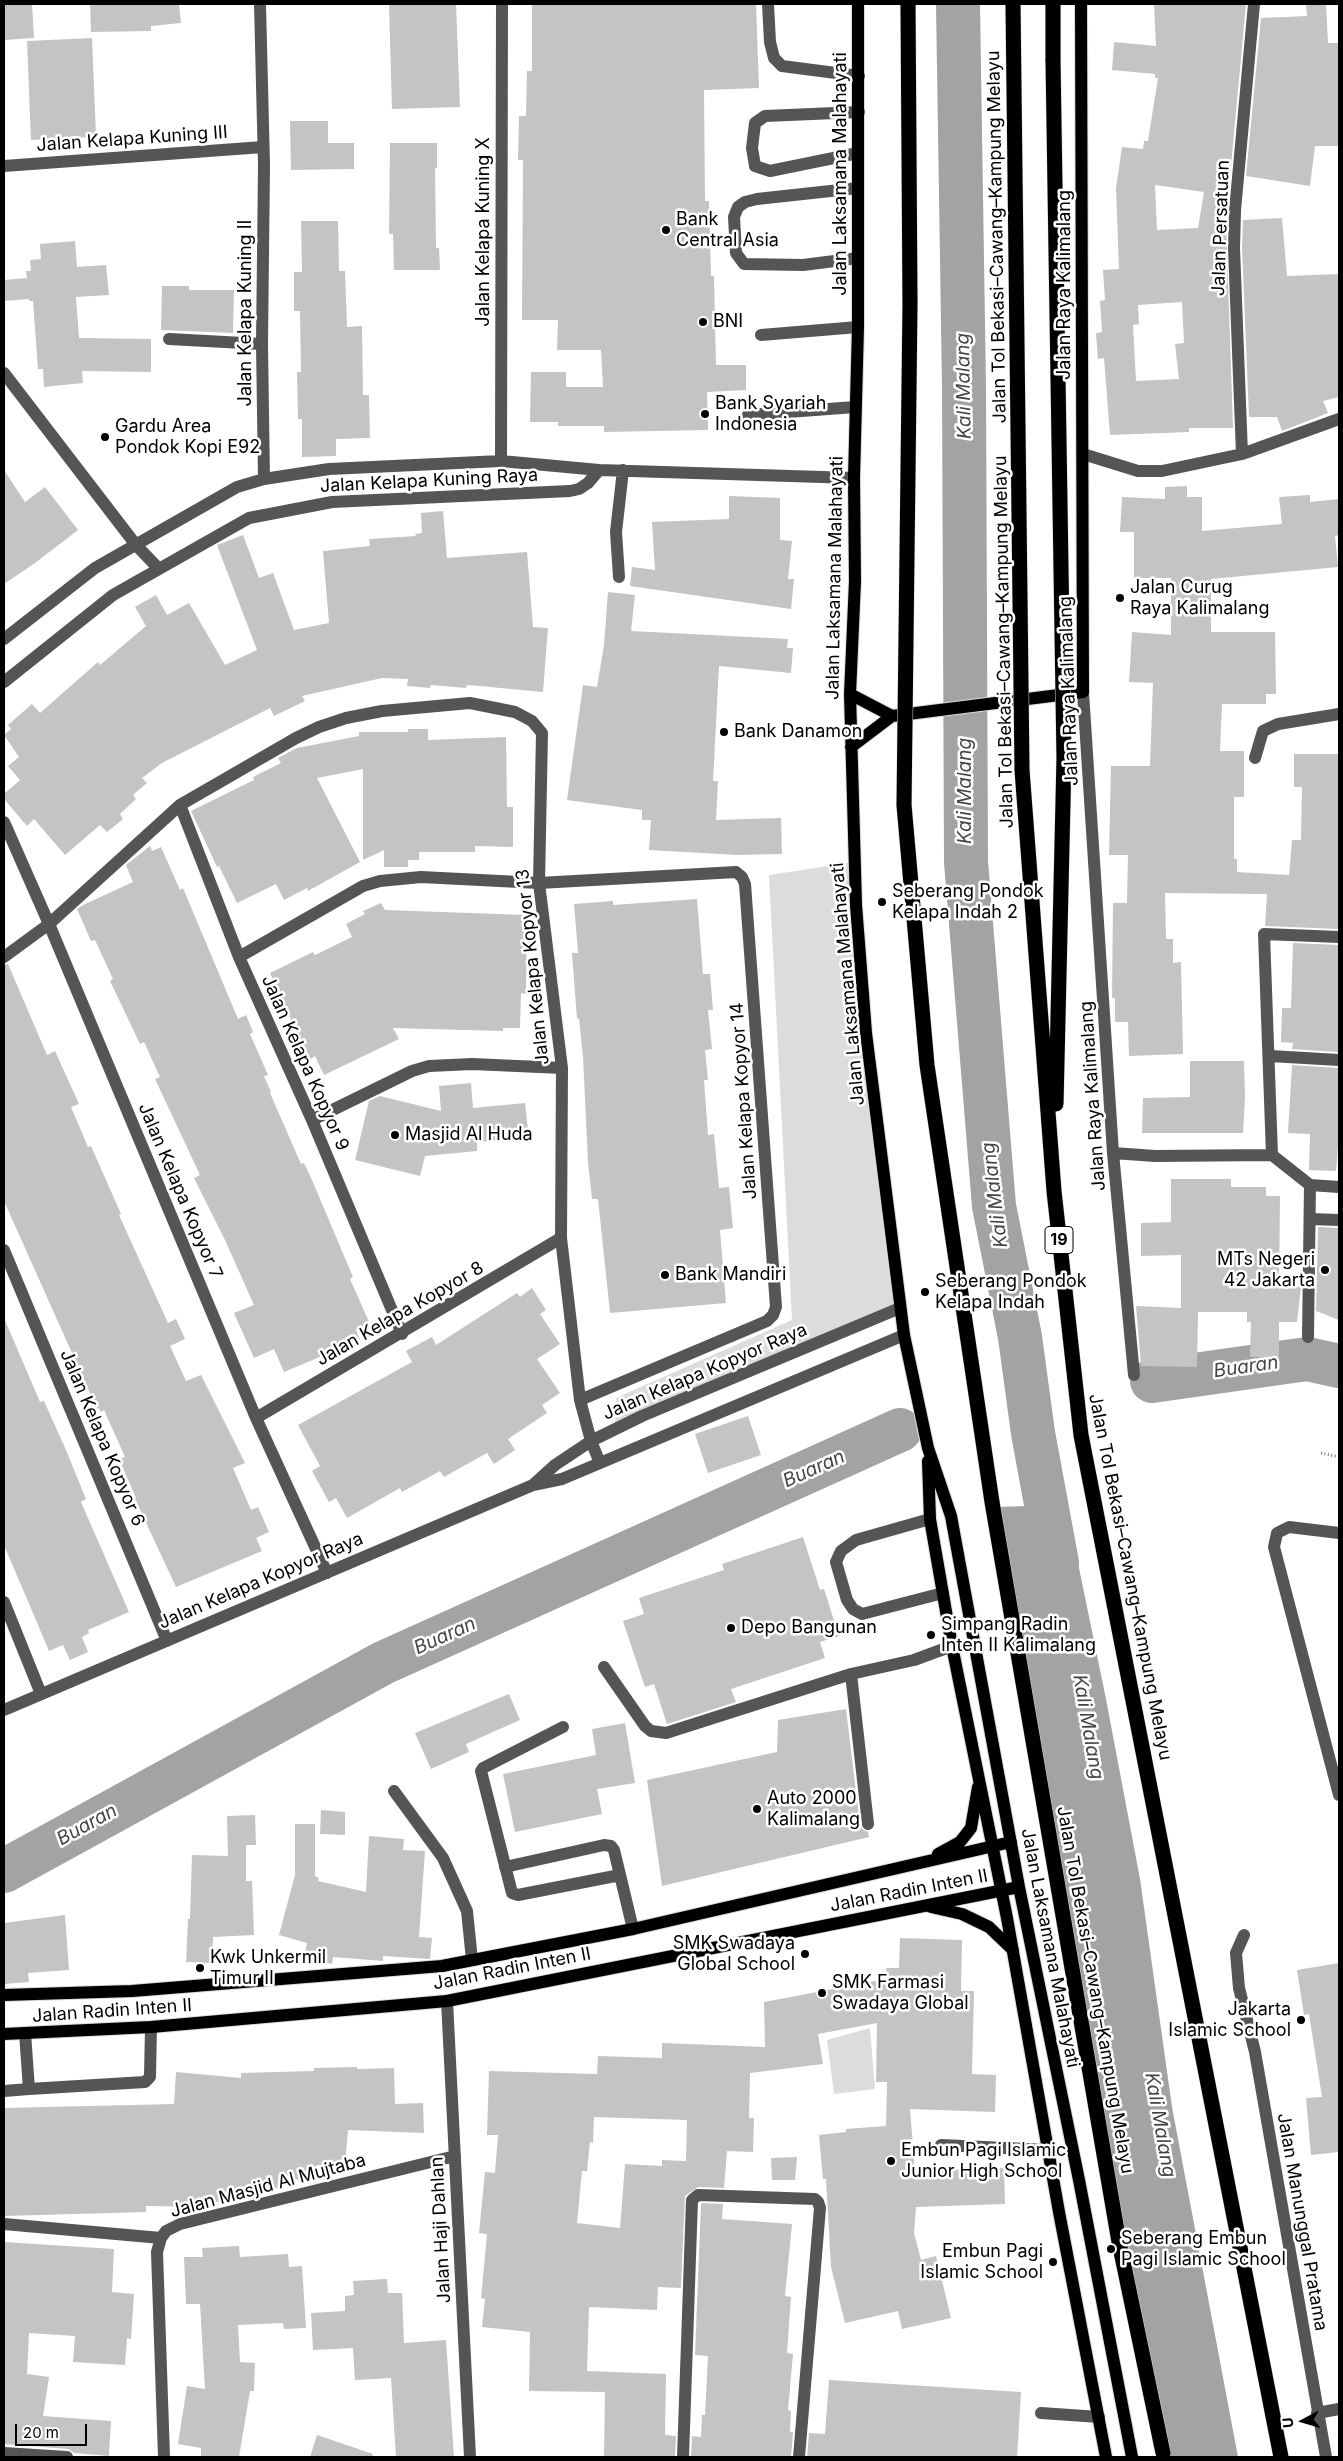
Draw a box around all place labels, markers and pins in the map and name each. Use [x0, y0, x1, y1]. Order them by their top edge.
place label: Bank Central Asia [676, 209, 779, 252]
marker: Bank Central Asia [660, 224, 672, 236]
place label: BNI [713, 311, 743, 333]
marker: BNI [697, 316, 709, 328]
place label: Bank Syariah Indonesia [715, 393, 826, 436]
marker: Bank Syariah Indonesia [699, 408, 711, 420]
place label: Gardu Area Pondok Kopi E92 [115, 416, 260, 458]
marker: Gardu Area Pondok Kopi E92 [99, 431, 111, 443]
place label: Jalan Curug Raya Kalimalang [1130, 577, 1269, 620]
marker: Jalan Curug Raya Kalimalang [1114, 592, 1126, 604]
place label: Bank Danamon [734, 721, 862, 743]
marker: Bank Danamon [718, 726, 730, 738]
place label: Seberang Pondok Kelapa Indah 2 [892, 881, 1044, 924]
marker: Seberang Pondok Kelapa Indah 2 [876, 896, 888, 908]
place label: Masjid Al Huda [405, 1124, 533, 1146]
marker: Masjid Al Huda [389, 1129, 401, 1141]
place label: MTs Negeri 42 Jakarta [1217, 1249, 1315, 1292]
place label: Bank Mandiri [675, 1264, 786, 1286]
marker: MTs Negeri 42 Jakarta [1319, 1264, 1331, 1276]
marker: Bank Mandiri [659, 1269, 671, 1281]
place label: Seberang Pondok Kelapa Indah [935, 1271, 1087, 1314]
marker: Seberang Pondok Kelapa Indah [919, 1286, 931, 1298]
place label: Simpang Radin Inten II Kalimalang [941, 1614, 1096, 1656]
place label: Depo Bangunan [741, 1617, 877, 1639]
marker: Depo Bangunan [725, 1622, 737, 1634]
marker: Simpang Radin Inten II Kalimalang [925, 1629, 937, 1641]
place label: Auto 2000 Kalimalang [767, 1788, 860, 1830]
marker: Auto 2000 Kalimalang [751, 1803, 763, 1815]
place label: SMK Swadaya Global School [673, 1933, 795, 1976]
place label: Kwk Unkermil Timur II [210, 1947, 326, 1990]
marker: SMK Swadaya Global School [799, 1948, 811, 1960]
marker: Kwk Unkermil Timur II [194, 1962, 206, 1974]
place label: SMK Farmasi Swadaya Global [832, 1972, 969, 2015]
marker: SMK Farmasi Swadaya Global [816, 1987, 828, 1999]
place label: Jakarta Islamic School [1168, 1999, 1291, 2042]
marker: Jakarta Islamic School [1295, 2014, 1307, 2026]
place label: Embun Pagi Islamic Junior High School [901, 2140, 1066, 2182]
marker: Embun Pagi Islamic Junior High School [885, 2155, 897, 2167]
place label: Seberang Embun Pagi Islamic School [1121, 2228, 1286, 2270]
place label: Embun Pagi Islamic School [920, 2241, 1043, 2284]
marker: Seberang Embun Pagi Islamic School [1105, 2243, 1117, 2255]
marker: Embun Pagi Islamic School [1047, 2256, 1059, 2268]

